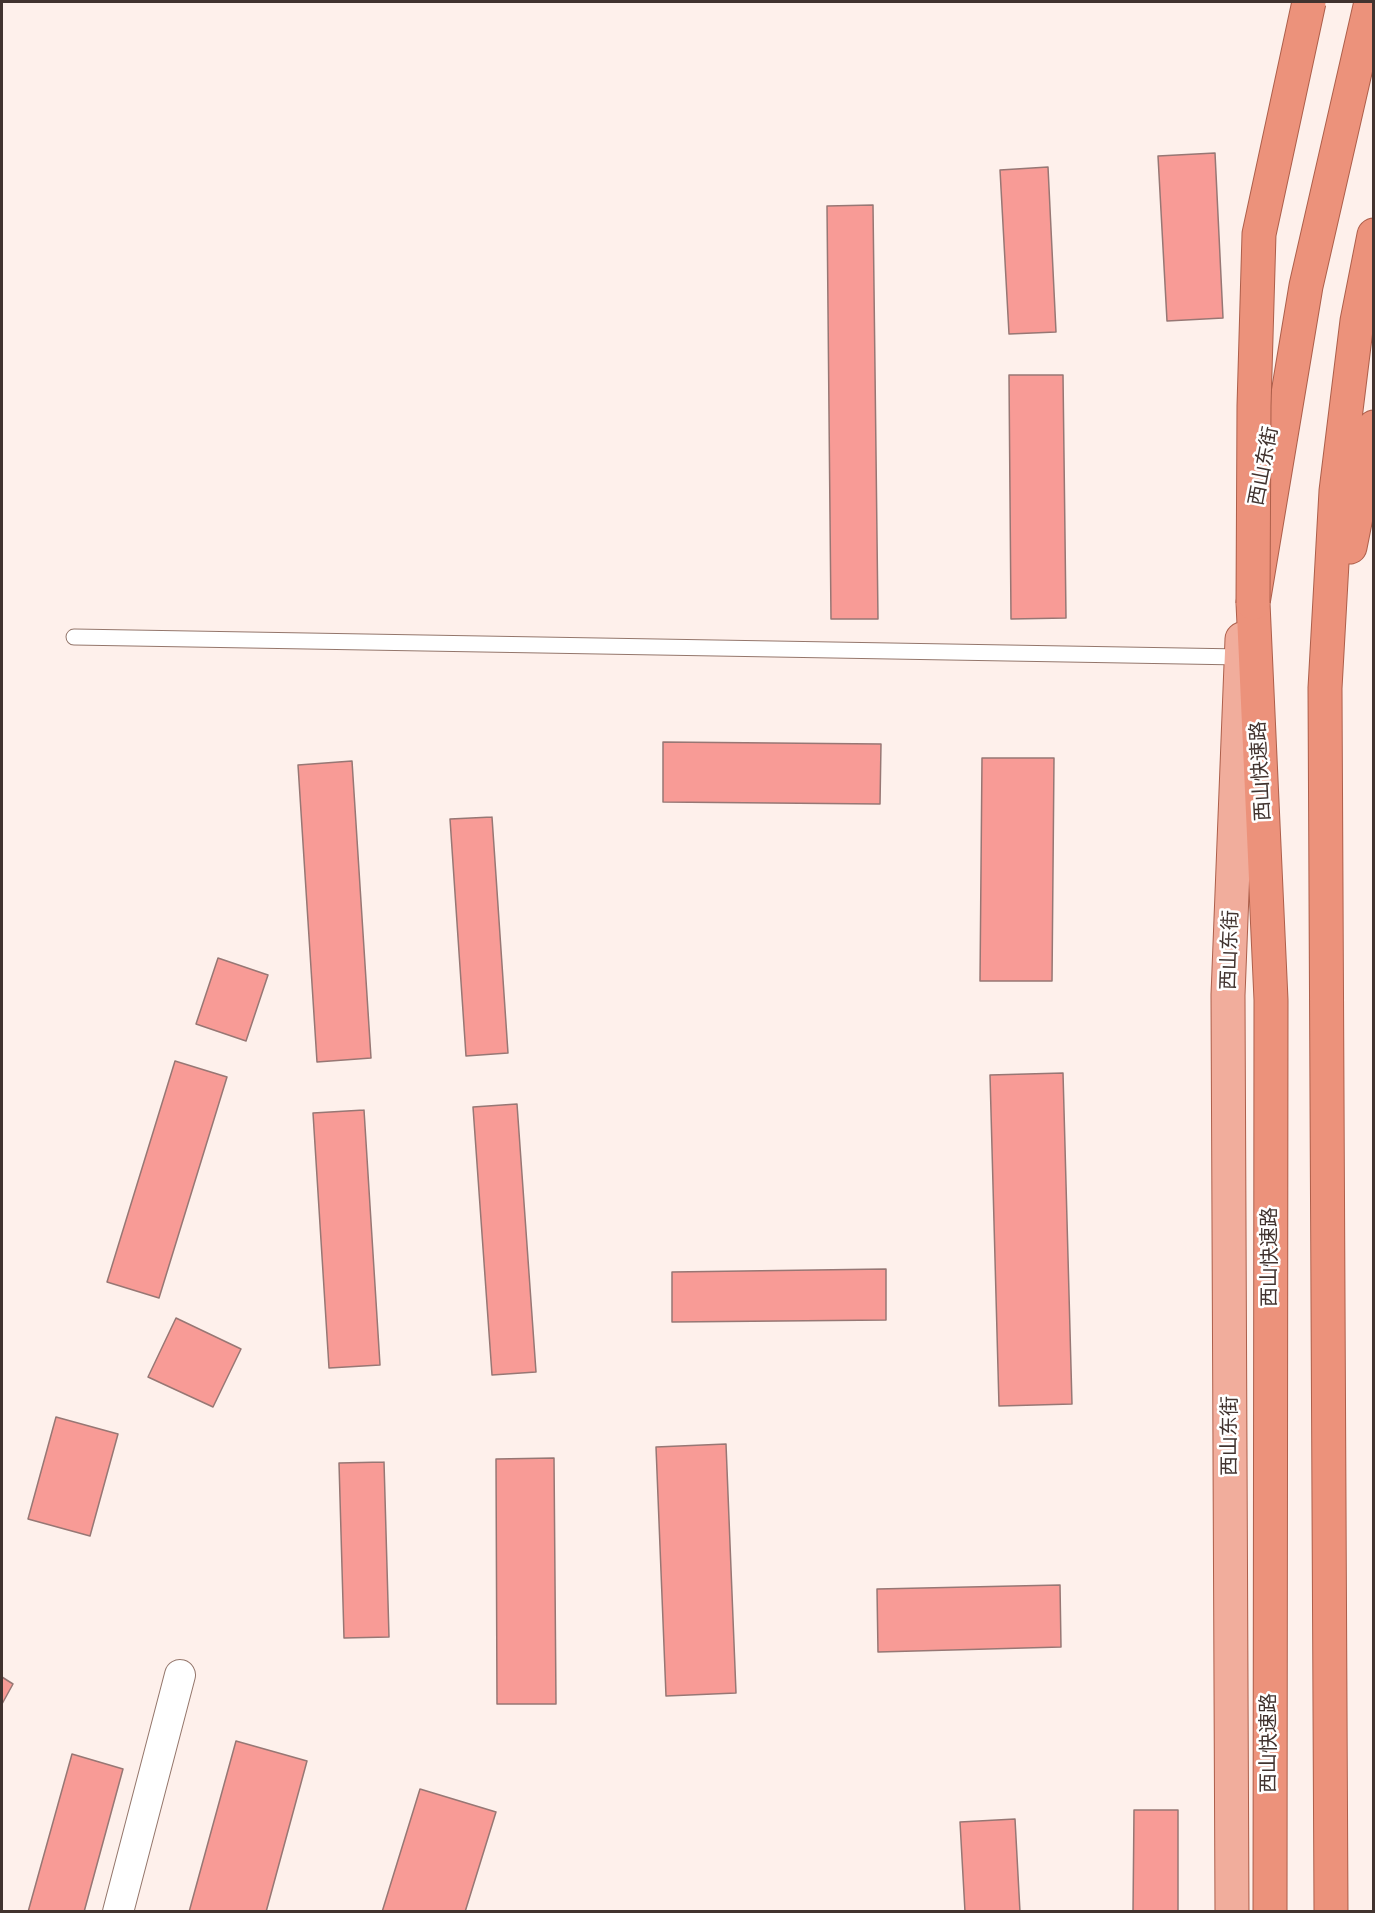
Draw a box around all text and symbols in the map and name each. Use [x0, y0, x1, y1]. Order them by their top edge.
street label: 西山东街 [1245, 424, 1283, 508]
street label: 西山快速路 [1246, 720, 1276, 822]
street label: 西山东街 [1217, 910, 1243, 990]
street label: 西山快速路 [1258, 1207, 1282, 1307]
street label: 西山东街 [1218, 1396, 1242, 1476]
street label: 西山快速路 [1257, 1693, 1281, 1793]

